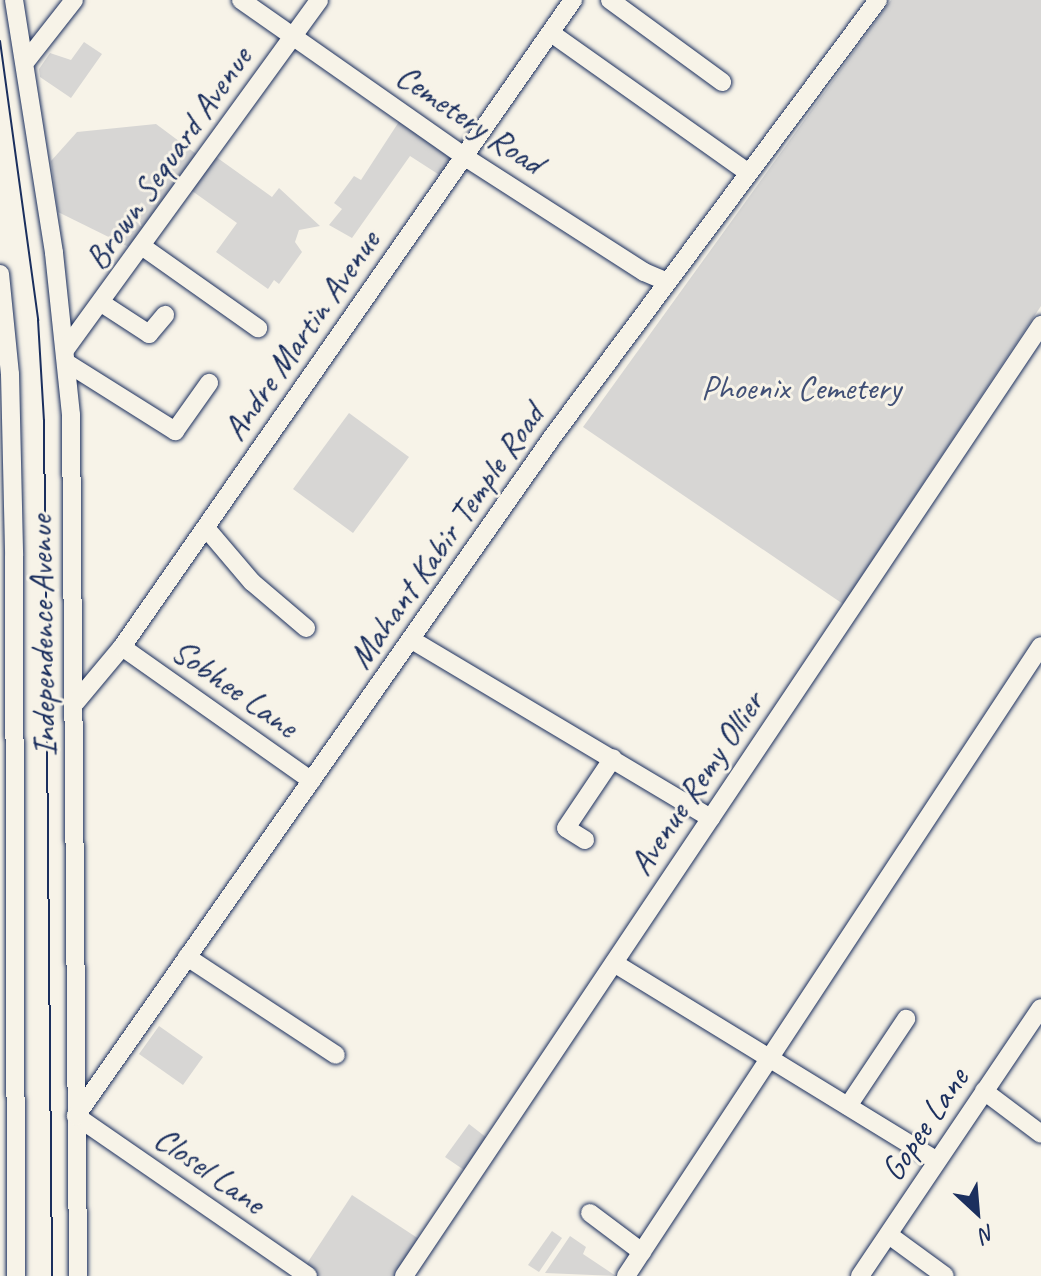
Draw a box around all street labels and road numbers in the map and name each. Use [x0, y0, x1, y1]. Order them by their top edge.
street label: Brown Sequard Avenue [76, 39, 260, 277]
street label: Cemetery Road [389, 55, 551, 183]
street label: Andre Martin Avenue [213, 222, 389, 448]
street label: Mahant Kabir Temple Road [340, 396, 552, 676]
street label: Independence Avenue [19, 515, 65, 757]
street label: Sobhee Lane [164, 630, 306, 746]
street label: Avenue Remy Ollier [620, 683, 772, 883]
street label: Gopee Lane [871, 1060, 977, 1188]
street label: Closel Lane [147, 1117, 273, 1223]

